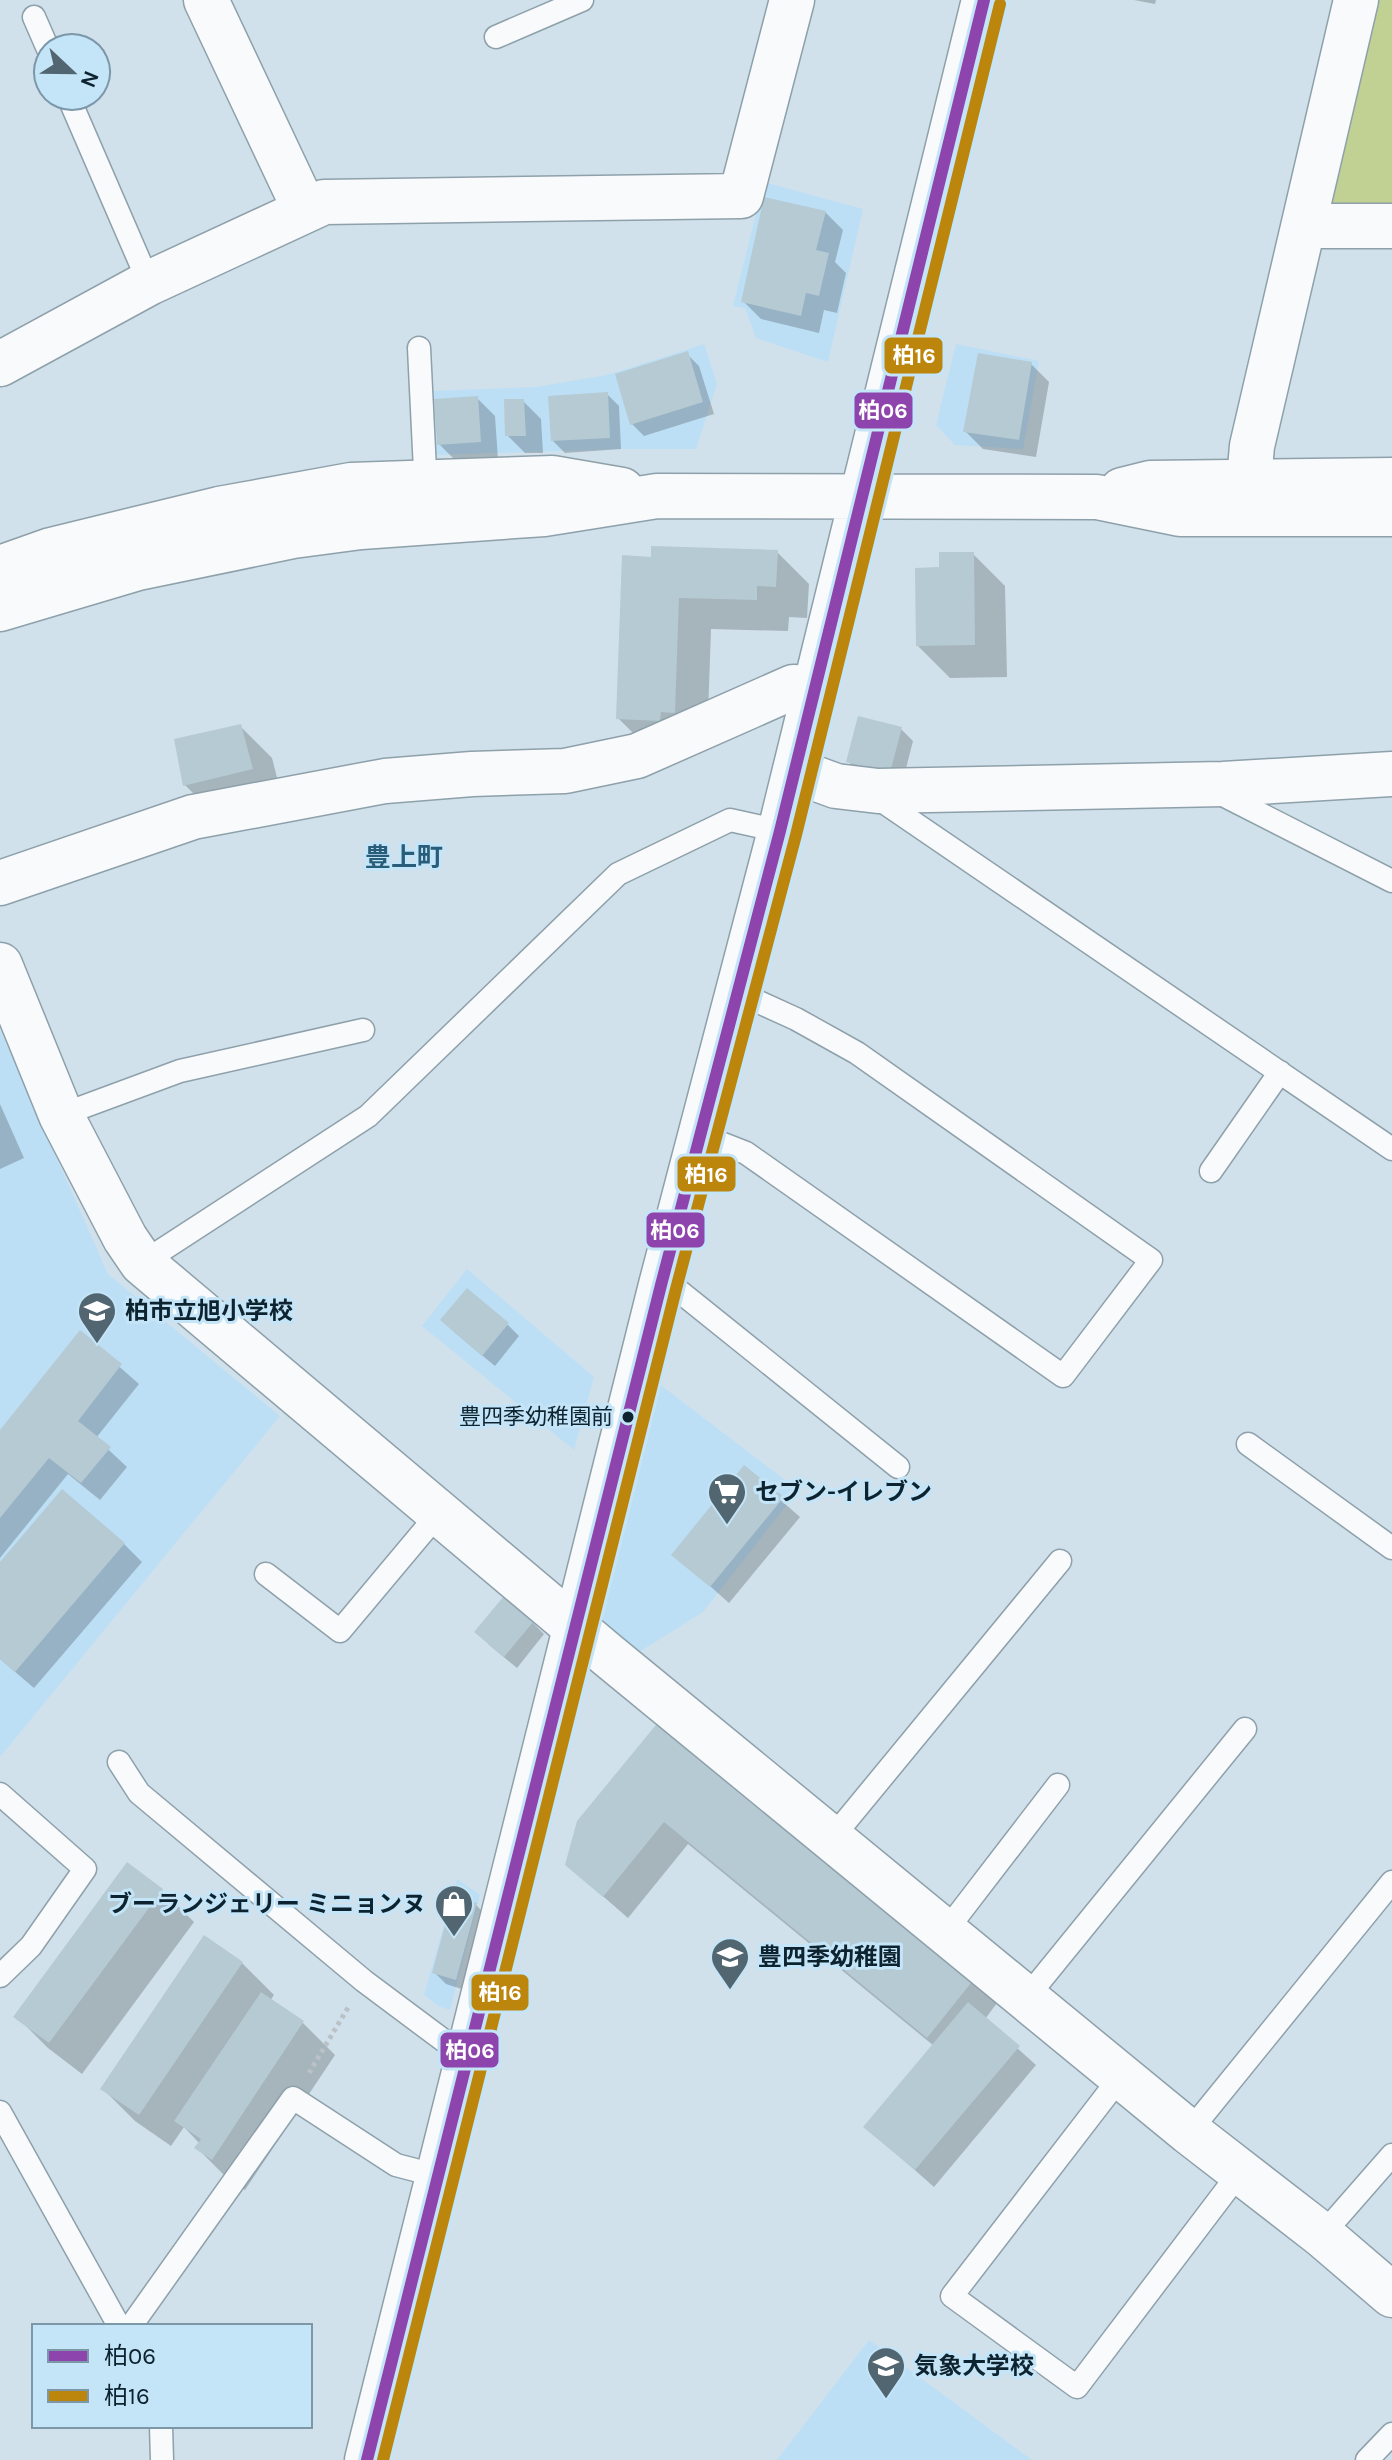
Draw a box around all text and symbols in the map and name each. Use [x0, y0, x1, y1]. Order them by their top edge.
north arrow [32, 32, 112, 112]
text: N [75, 67, 105, 91]
line badge: 柏16 [883, 336, 944, 375]
text: 柏16 [892, 343, 936, 369]
line badge: 柏06 [853, 391, 914, 430]
text: 柏06 [858, 398, 908, 424]
district label: 豊上町 [365, 842, 443, 873]
line badge: 柏16 [676, 1155, 737, 1193]
text: 柏16 [684, 1162, 728, 1188]
line badge: 柏06 [645, 1211, 706, 1249]
text: 柏06 [650, 1218, 700, 1244]
school or university icon: 柏市立旭小学校 [76, 1290, 118, 1345]
place label: 柏市立旭小学校 [125, 1297, 293, 1325]
place label: 豊四季幼稚園前 [459, 1404, 613, 1430]
marker: 豊四季幼稚園前 [620, 1409, 636, 1425]
supermarket icon: セブン-イレブン [706, 1471, 748, 1526]
place label: セブン-イレブン [755, 1478, 932, 1506]
shop icon: ブーランジェリー ミニョンヌ [433, 1883, 475, 1938]
place label: ブーランジェリー ミニョンヌ [108, 1890, 426, 1918]
school or university icon: 豊四季幼稚園 [709, 1936, 751, 1991]
place label: 豊四季幼稚園 [758, 1943, 902, 1971]
line badge: 柏16 [470, 1973, 530, 2012]
text: 柏16 [478, 1980, 522, 2006]
line badge: 柏06 [439, 2031, 500, 2069]
text: 柏06 [445, 2038, 495, 2064]
legend [32, 2324, 312, 2428]
text: 柏06 [104, 2342, 156, 2370]
school or university icon: 気象大学校 [865, 2345, 907, 2400]
place label: 気象大学校 [914, 2352, 1034, 2380]
text: 柏16 [104, 2382, 150, 2410]

